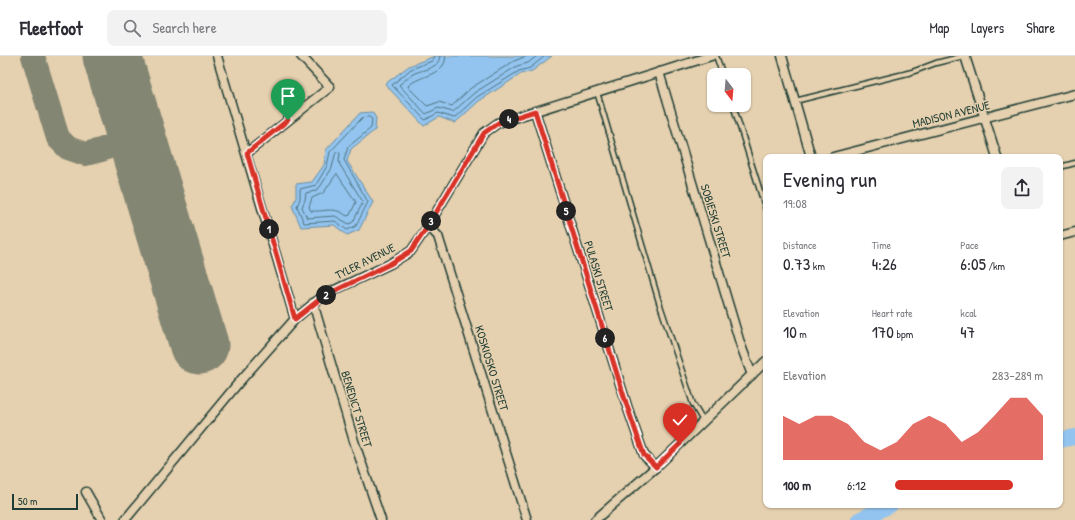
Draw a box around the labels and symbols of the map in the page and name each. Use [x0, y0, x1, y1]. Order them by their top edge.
north arrow [707, 68, 751, 112]
pin [271, 79, 305, 120]
street label: MADISON AVENUE [911, 96, 992, 132]
pin: 4 [499, 109, 519, 129]
street label: SOBIESKI STREET [697, 182, 735, 260]
pin: 5 [556, 201, 576, 221]
pin: 3 [421, 211, 441, 231]
pin: 1 [259, 219, 279, 239]
street label: TYLER AVENUE [332, 238, 398, 283]
street label: PULASKI STREET [580, 239, 618, 314]
pin: 2 [316, 285, 336, 305]
street label: KOSKIOSKO STREET [471, 323, 513, 413]
pin: 6 [595, 328, 615, 348]
street label: BENEDICT STREET [337, 369, 377, 450]
pin [663, 403, 697, 444]
scale bar [12, 492, 78, 511]

